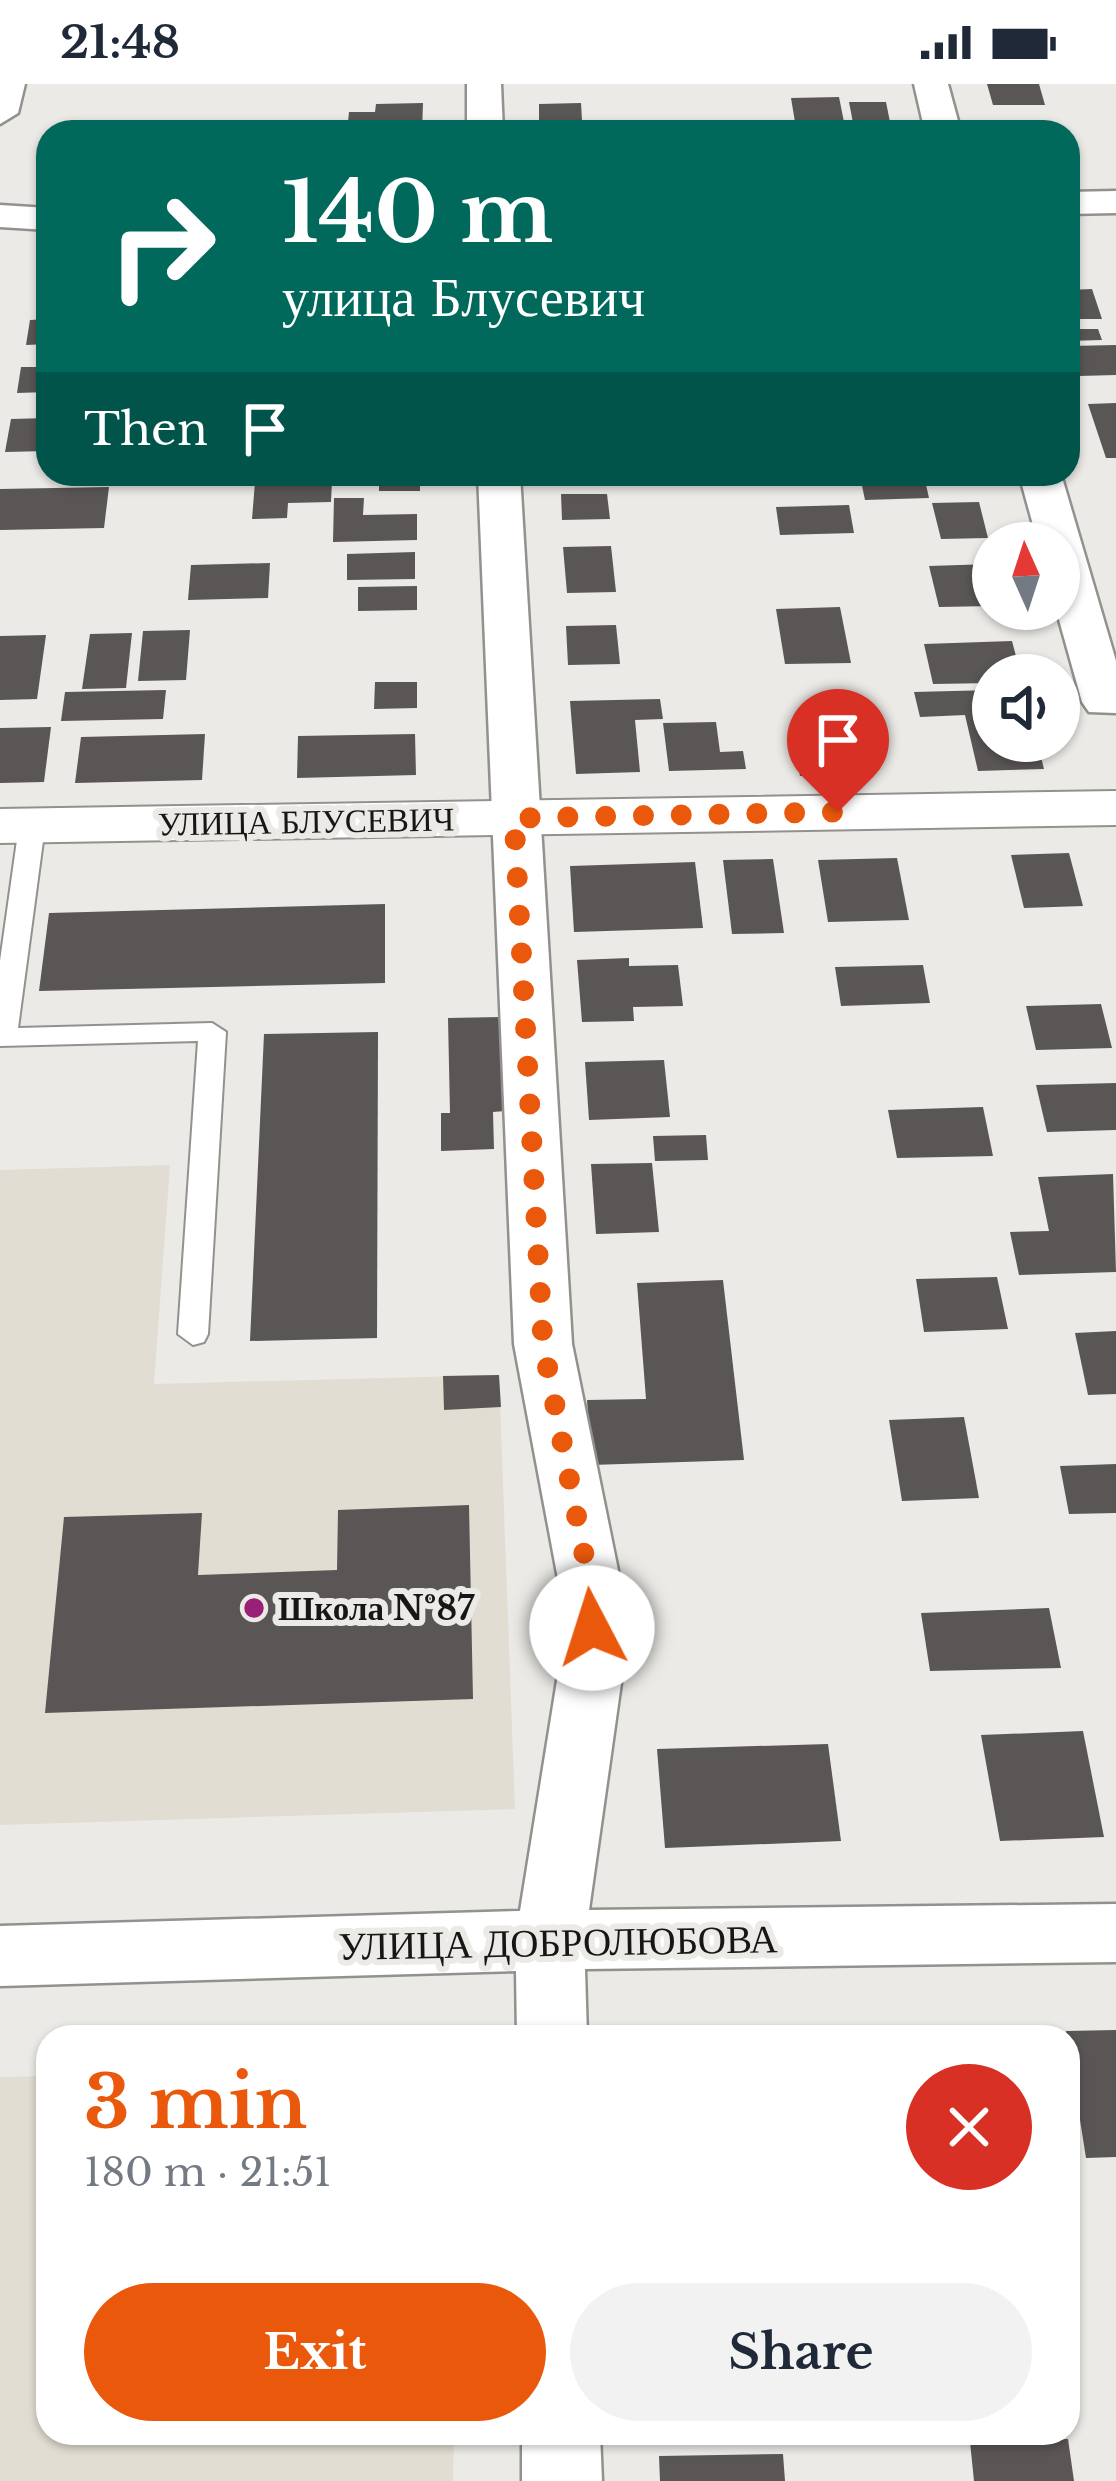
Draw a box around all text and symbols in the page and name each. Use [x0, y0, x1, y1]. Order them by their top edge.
text: 21:48 [60, 14, 180, 70]
text: 140 m [282, 161, 553, 265]
icon: right [84, 168, 240, 324]
text: улица Блусевич [282, 264, 645, 331]
icon: arrive [232, 396, 298, 462]
text: Then [84, 401, 208, 457]
north arrow [972, 522, 1080, 630]
map controls [972, 522, 1080, 762]
button: sound [972, 654, 1080, 762]
pin [787, 689, 889, 812]
icon: arrive [805, 707, 871, 773]
street label: УЛИЦА БЛУСЕВИЧ [158, 798, 455, 845]
position arrow [529, 1565, 655, 1691]
place label: Школа №87 [278, 1588, 475, 1629]
marker: Школа №87 [241, 1595, 267, 1621]
street label: УЛИЦА ДОБРОЛЮБОВА [338, 1914, 778, 1971]
text: 3 min [84, 2058, 307, 2147]
button: close [906, 2064, 1032, 2190]
text: 180 m · 21:51 [84, 2148, 332, 2197]
button: Exit [84, 2283, 546, 2421]
button: Share [570, 2283, 1032, 2421]

